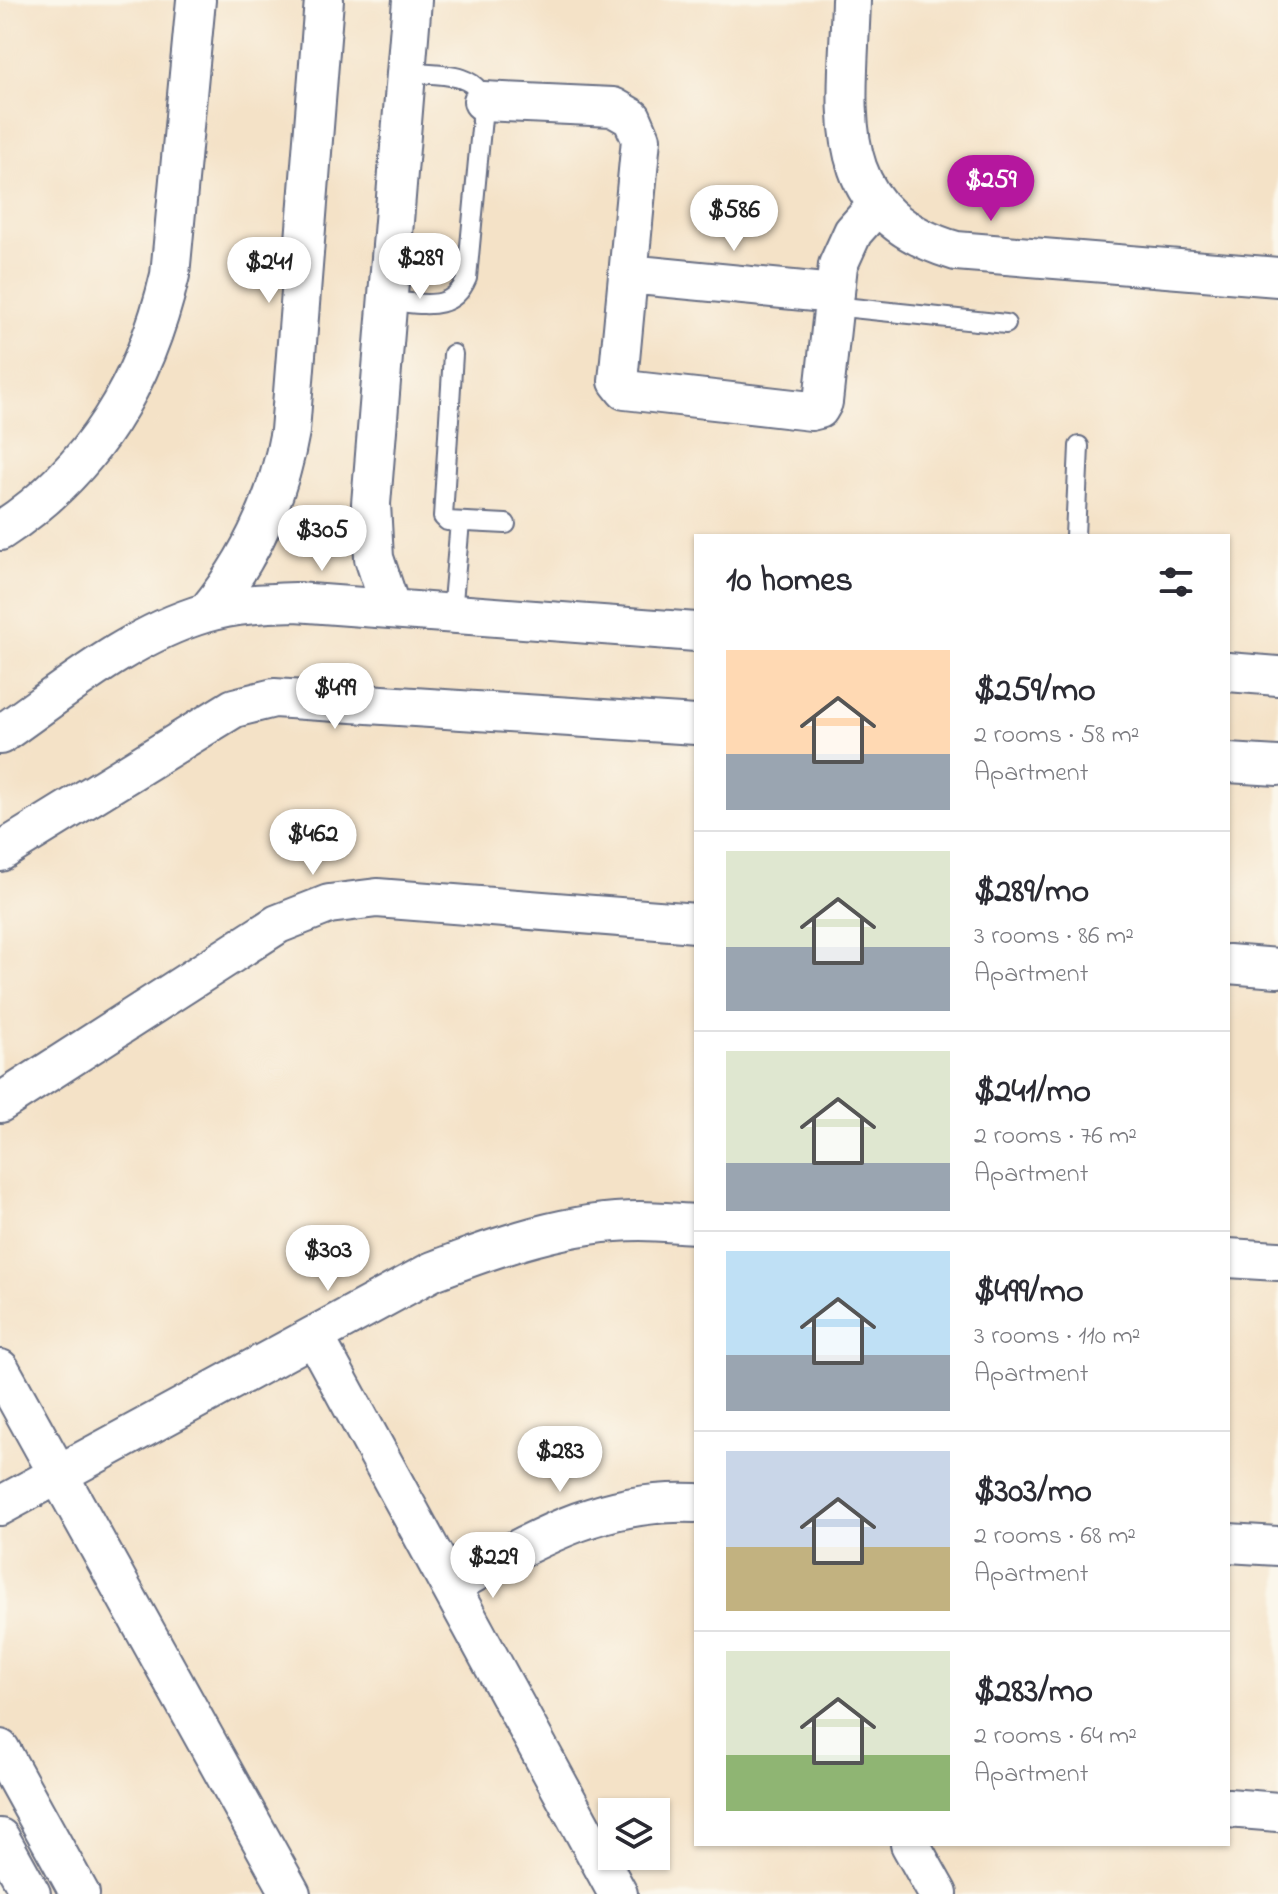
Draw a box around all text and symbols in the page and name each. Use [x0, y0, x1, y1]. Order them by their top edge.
pin: $259 [944, 155, 1038, 223]
text: $259 [965, 162, 1017, 200]
pin: $586 [687, 185, 781, 253]
text: $586 [708, 192, 760, 230]
pin: $289 [373, 233, 467, 301]
pin: $241 [222, 237, 316, 305]
text: $289 [397, 240, 443, 278]
text: $241 [245, 244, 293, 282]
pin: $305 [275, 505, 369, 573]
text: $305 [296, 512, 348, 550]
text: 10 homes [726, 557, 853, 607]
icon: filters [1154, 560, 1198, 604]
pin: $499 [288, 663, 382, 731]
text: $259/mo [974, 667, 1096, 717]
text: $499 [314, 670, 356, 708]
icon: home [790, 682, 886, 778]
text: 2 rooms · 58 m² [974, 717, 1140, 755]
text: Apartment [974, 755, 1088, 793]
pin: $462 [266, 809, 360, 877]
text: $462 [288, 816, 338, 854]
text: $289/mo [974, 868, 1089, 918]
icon: home [790, 883, 886, 979]
text: 3 rooms · 86 m² [974, 918, 1134, 956]
text: Apartment [974, 956, 1088, 994]
text: $241/mo [974, 1068, 1091, 1118]
icon: home [790, 1083, 886, 1179]
text: 2 rooms · 76 m² [974, 1118, 1137, 1156]
text: Apartment [974, 1156, 1088, 1194]
pin: $303 [281, 1225, 375, 1293]
text: $303 [304, 1232, 352, 1270]
text: $499/mo [974, 1268, 1084, 1318]
icon: home [790, 1283, 886, 1379]
text: 3 rooms · 110 m² [974, 1318, 1140, 1356]
text: Apartment [974, 1356, 1088, 1394]
pin: $283 [513, 1426, 607, 1494]
text: $283 [535, 1433, 585, 1471]
text: $303/mo [974, 1468, 1092, 1518]
icon: home [790, 1483, 886, 1579]
text: 2 rooms · 68 m² [974, 1518, 1136, 1556]
pin: $229 [446, 1532, 540, 1600]
text: $229 [468, 1539, 518, 1577]
text: Apartment [974, 1556, 1088, 1594]
text: $283/mo [974, 1668, 1093, 1718]
icon: home [790, 1683, 886, 1779]
text: 2 rooms · 64 m² [974, 1718, 1137, 1756]
text: Apartment [974, 1756, 1088, 1794]
map controls [598, 1798, 670, 1870]
button: layers [598, 1798, 670, 1870]

